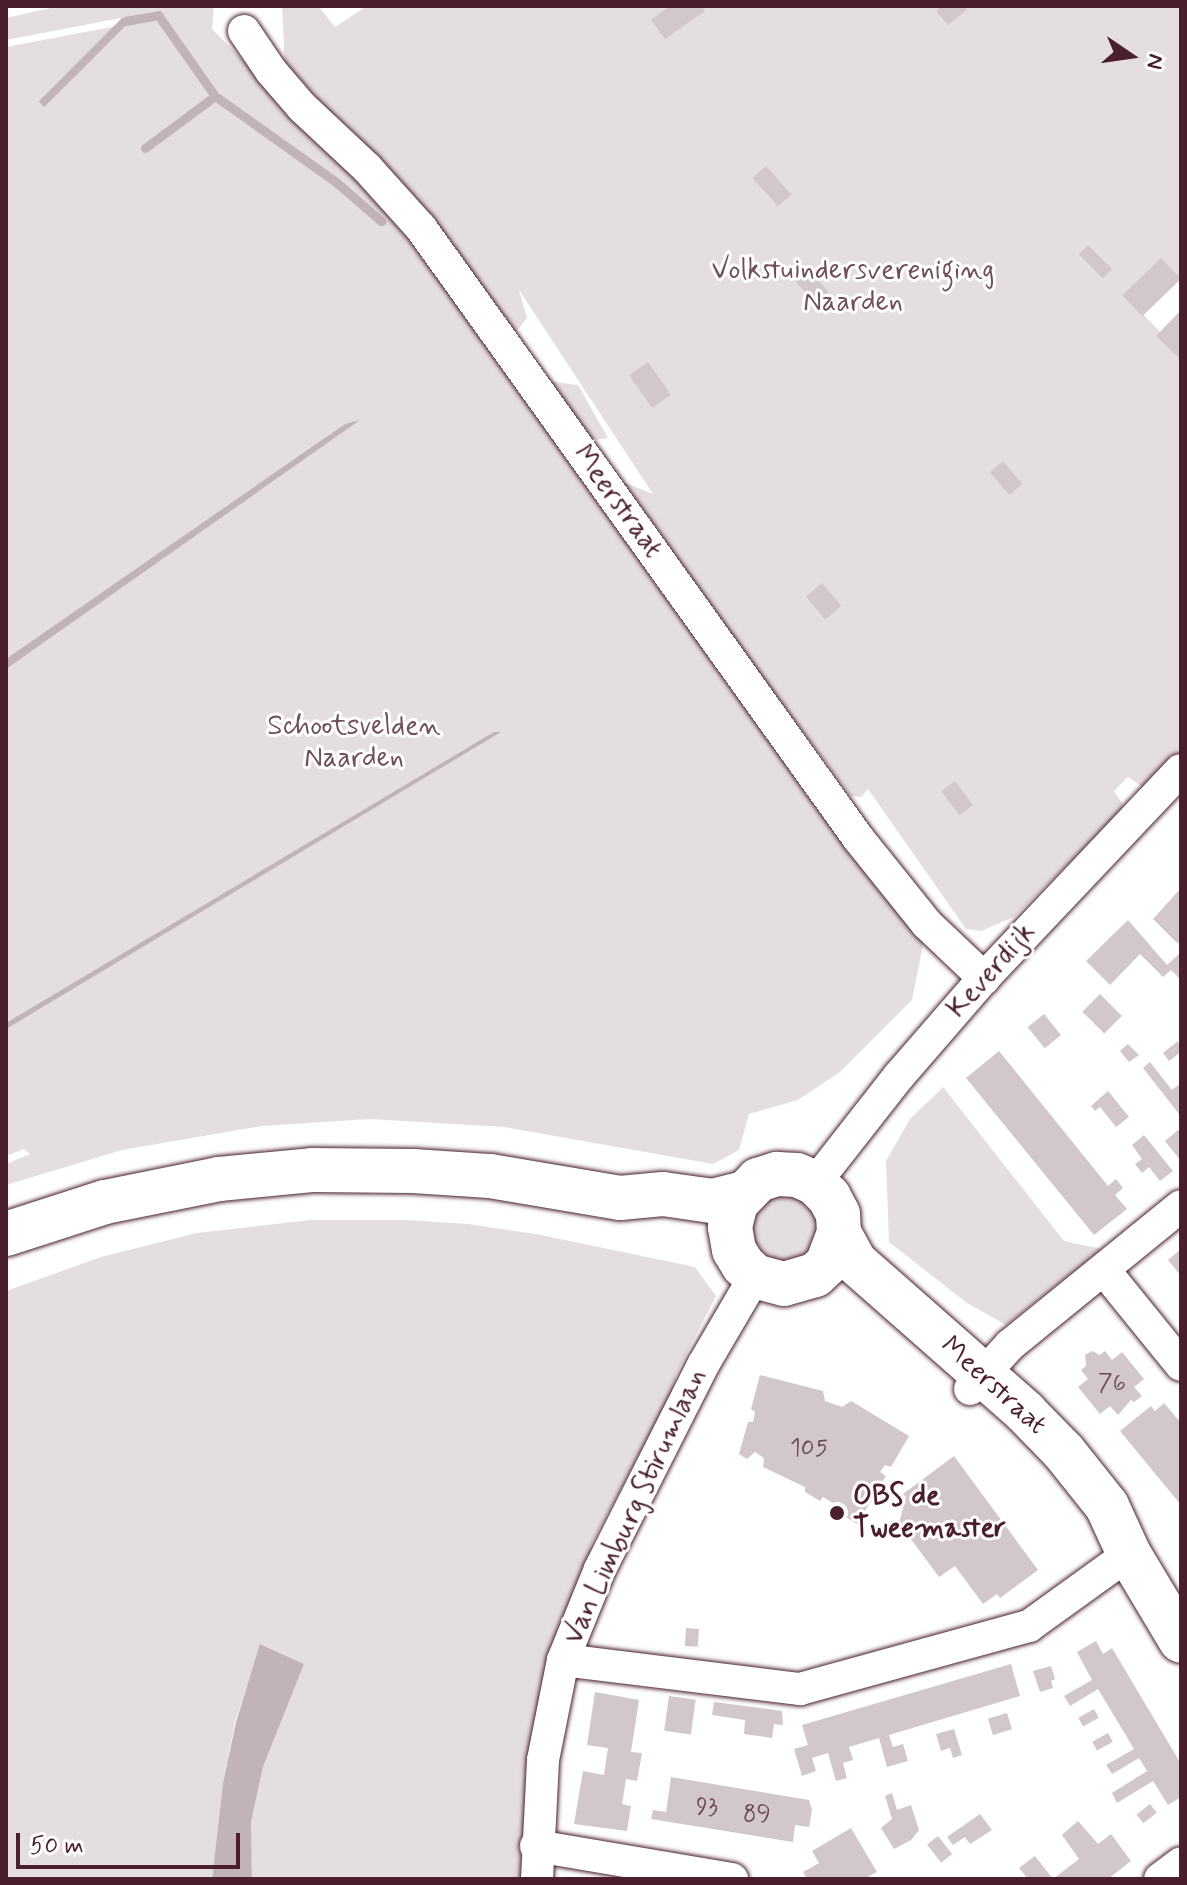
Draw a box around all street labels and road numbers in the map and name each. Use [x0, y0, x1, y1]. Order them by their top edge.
street label: Meerstraat [565, 439, 669, 565]
street label: Keverdijk [941, 917, 1043, 1025]
street label: Meerstraat [933, 1330, 1053, 1442]
street label: Van Limburg Stirumlaan [558, 1365, 714, 1649]

